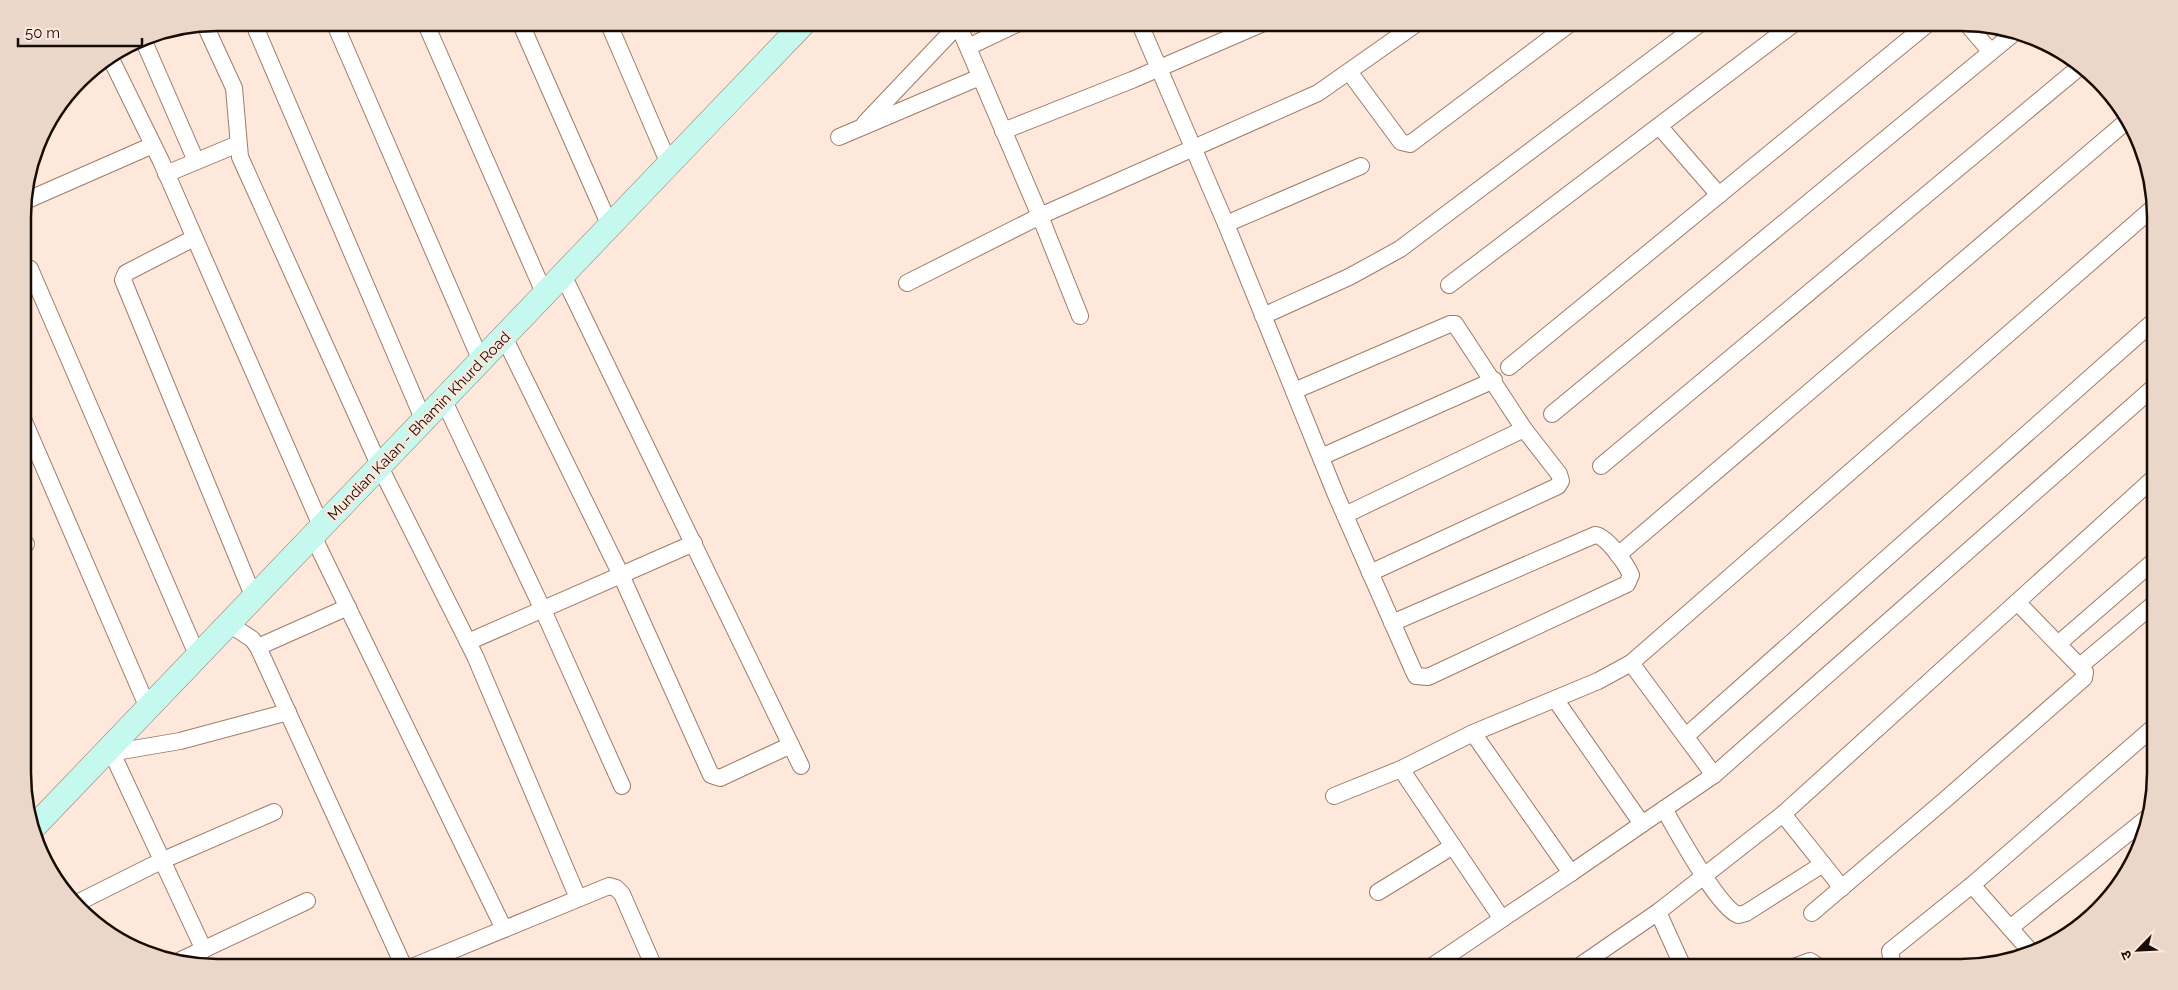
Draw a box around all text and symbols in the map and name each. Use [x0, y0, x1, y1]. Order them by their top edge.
scale bar [18, 15, 141, 47]
text: 50 m [25, 24, 60, 42]
street label: Mundian Kalan - Bhamin Khurd Road [324, 328, 514, 524]
north arrow [2113, 925, 2163, 975]
text: उ [2117, 948, 2135, 962]

